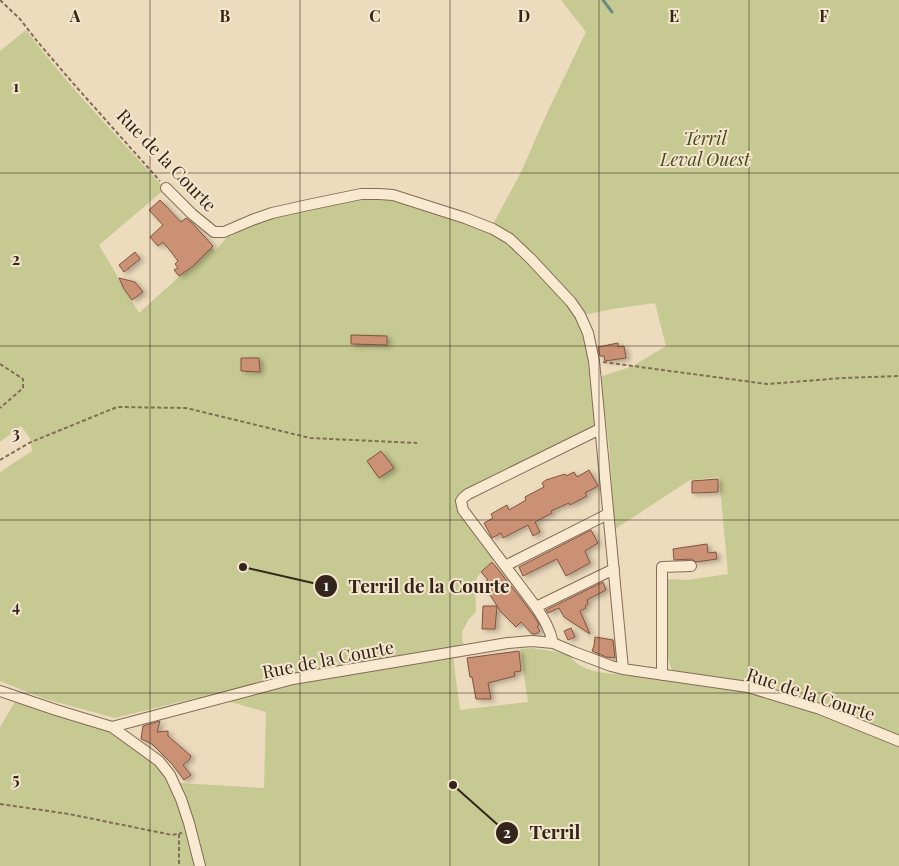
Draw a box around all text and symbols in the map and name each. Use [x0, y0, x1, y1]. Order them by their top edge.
text: A [69, 5, 81, 26]
text: B [220, 5, 231, 26]
text: C [369, 5, 381, 26]
text: D [518, 5, 530, 26]
text: E [669, 5, 679, 26]
text: F [819, 5, 829, 26]
text: 1 [13, 75, 19, 96]
street label: Rue de la Courte [112, 104, 222, 216]
park label: Terril Leval Ouest [659, 126, 751, 171]
text: 2 [12, 248, 20, 269]
text: 3 [12, 422, 20, 443]
callout: Terril de la Courte [313, 569, 520, 603]
text: Terril de la Courte [348, 572, 510, 598]
text: 1 [323, 575, 329, 595]
text: 4 [12, 595, 20, 616]
street label: Rue de la Courte [260, 634, 396, 684]
street label: Rue de la Courte [744, 662, 878, 726]
text: 5 [12, 768, 20, 789]
callout: Terril [494, 816, 590, 850]
text: Terril [529, 818, 581, 844]
text: 2 [503, 822, 511, 842]

